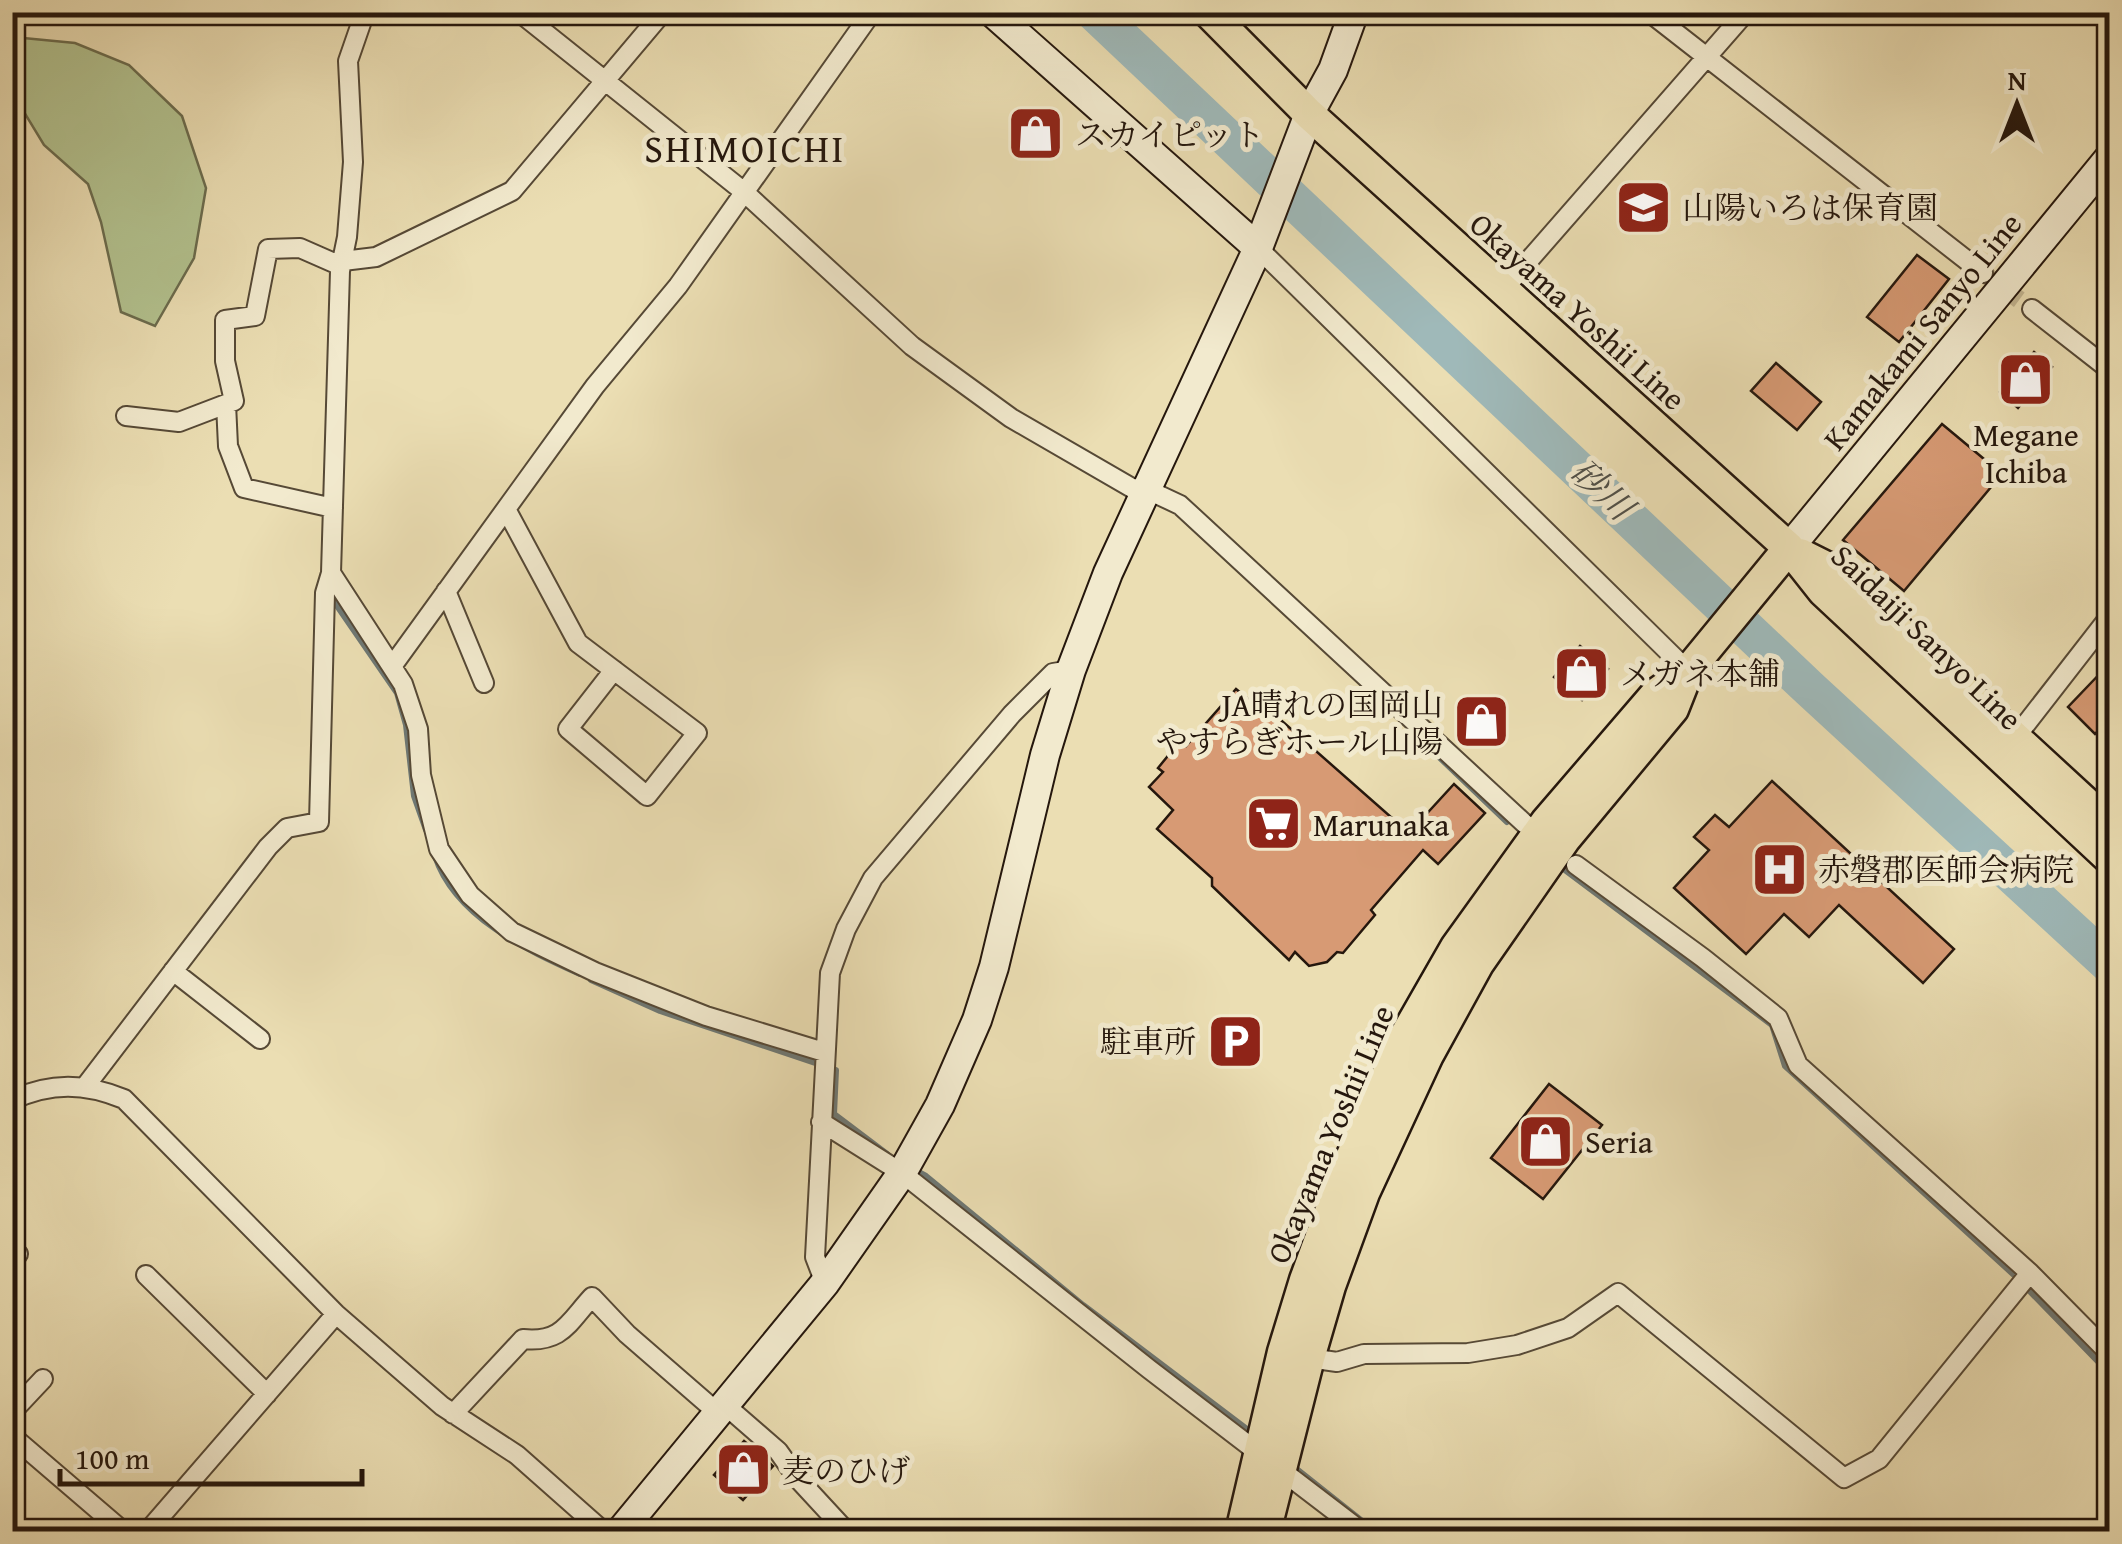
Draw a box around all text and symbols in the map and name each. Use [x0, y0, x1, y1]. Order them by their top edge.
north arrow [1967, 55, 2067, 155]
text: N [2008, 59, 2027, 100]
shop icon: スカイピット [1006, 104, 1066, 164]
place label: スカイピット [1075, 111, 1265, 158]
district label: SHIMOICHI [644, 120, 846, 176]
school or university icon: 山陽いろは保育園 [1613, 177, 1673, 237]
place label: 山陽いろは保育園 [1682, 184, 1938, 231]
street label: Okayama Yoshii Line [1459, 201, 1697, 421]
street label: Kamakami Sanyo Line [1811, 202, 2033, 460]
shop icon: Megane Ichiba [1996, 350, 2056, 410]
place label: Megane Ichiba [1973, 411, 2079, 495]
water label: 砂川 [1559, 446, 1648, 534]
street label: Saidaiji Sanyo Line [1821, 533, 2033, 741]
shop icon: メガネ本舗 [1551, 643, 1611, 703]
place label: メガネ本舗 [1620, 650, 1780, 697]
place label: JA晴れの国岡山 やすらぎホール山陽 [1156, 681, 1443, 765]
shop icon: JA晴れの国岡山 やすらぎホール山陽 [1452, 692, 1512, 752]
supermarket icon: Marunaka [1244, 794, 1304, 854]
place label: Marunaka [1313, 801, 1449, 848]
hospital icon: 赤磐郡医師会病院 [1749, 839, 1809, 899]
place label: 赤磐郡医師会病院 [1818, 846, 2074, 893]
street label: Okayama Yoshii Line [1254, 998, 1406, 1270]
parking icon: 駐車所 [1205, 1011, 1265, 1071]
place label: 駐車所 [1100, 1018, 1196, 1065]
shop icon: Seria [1516, 1111, 1576, 1171]
place label: Seria [1585, 1118, 1653, 1165]
scale bar [60, 1424, 362, 1486]
text: 100 m [75, 1436, 150, 1480]
shop icon: 麦のひげ [713, 1440, 773, 1500]
place label: 麦のひげ [782, 1447, 910, 1494]

